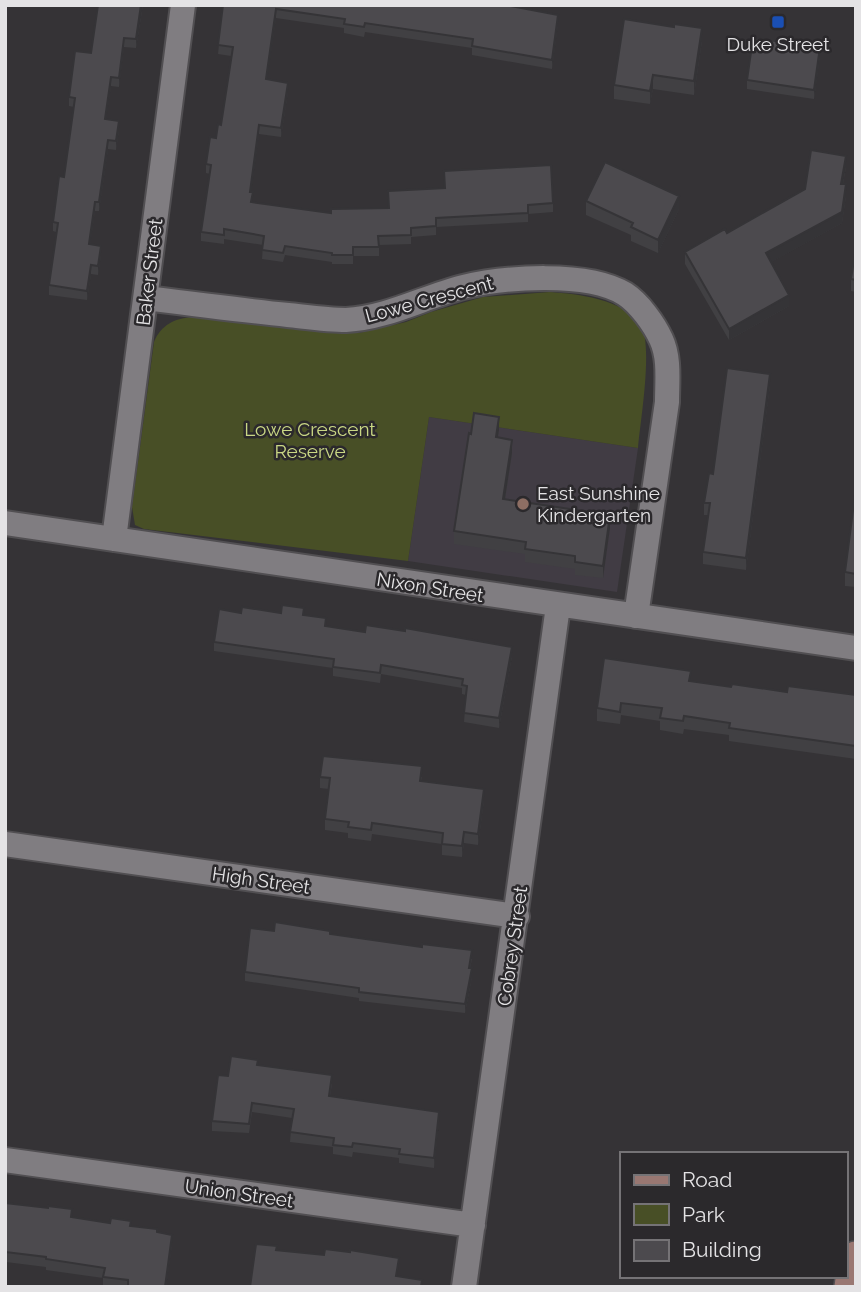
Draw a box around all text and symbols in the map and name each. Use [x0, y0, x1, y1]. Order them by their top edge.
marker: Duke Street [770, 14, 786, 30]
place label: Duke Street [726, 33, 830, 55]
street label: Baker Street [132, 217, 167, 327]
street label: Lowe Crescent [363, 271, 496, 327]
park label: Lowe Crescent Reserve [244, 418, 376, 462]
place label: East Sunshine Kindergarten [537, 482, 660, 526]
marker: East Sunshine Kindergarten [515, 496, 531, 512]
street label: Nixon Street [375, 568, 486, 606]
street label: High Street [211, 862, 312, 898]
street label: Cobrey Street [493, 884, 531, 1007]
legend [620, 1152, 847, 1278]
text: Road [682, 1167, 732, 1192]
street label: Union Street [183, 1174, 295, 1212]
text: Park [682, 1202, 725, 1227]
text: Building [682, 1237, 762, 1262]

